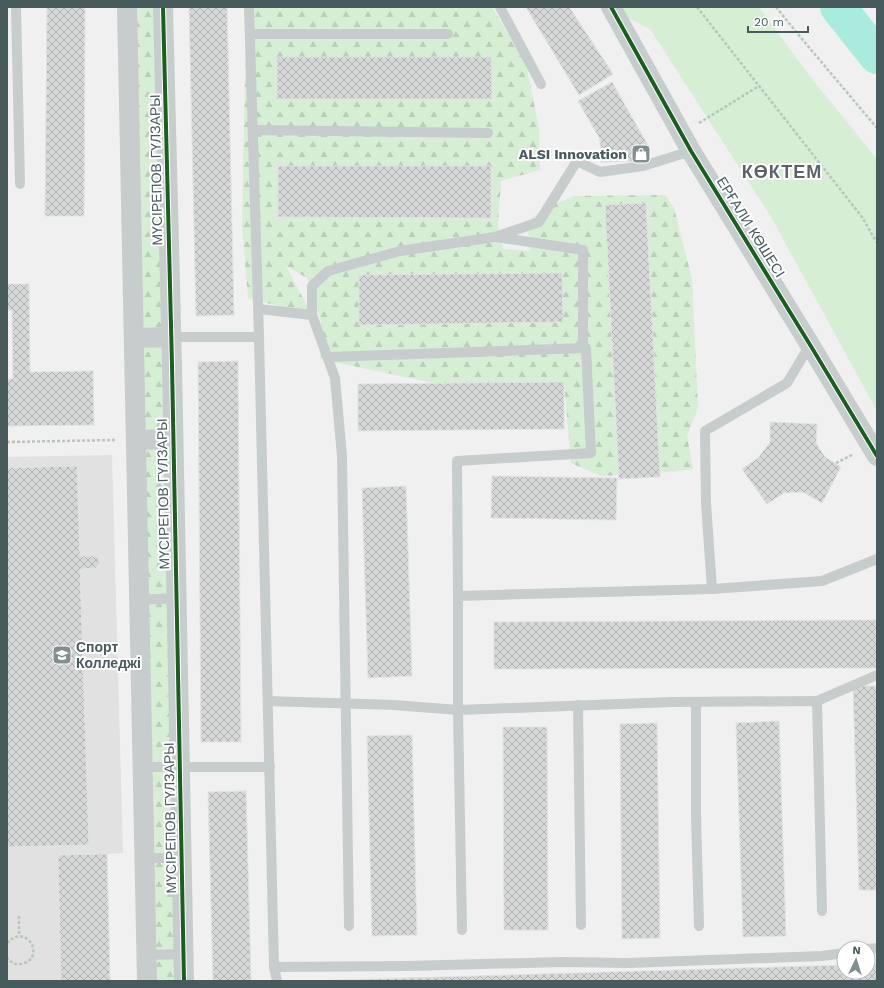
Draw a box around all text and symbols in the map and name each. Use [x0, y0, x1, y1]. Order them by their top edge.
scale bar [748, 8, 808, 34]
text: 20 m [754, 15, 784, 29]
street label: МҮСІРЕПОВ ГҮЛЗАРЫ [147, 94, 165, 246]
shop icon: ALSI Innovation [630, 143, 652, 165]
place label: ALSI Innovation [519, 146, 627, 162]
district label: КӨКТЕМ [742, 161, 822, 182]
street label: ЕРҒАЛИ КӨШЕСІ [714, 174, 788, 280]
street label: МҮСІРЕПОВ ГҮЛЗАРЫ [154, 418, 172, 570]
place label: Спорт Колледжі [76, 639, 141, 671]
school or university icon: Спорт Колледжі [51, 644, 73, 666]
street label: МҮСІРЕПОВ ГҮЛЗАРЫ [161, 742, 179, 894]
north arrow [836, 940, 876, 980]
text: N [852, 944, 861, 957]

